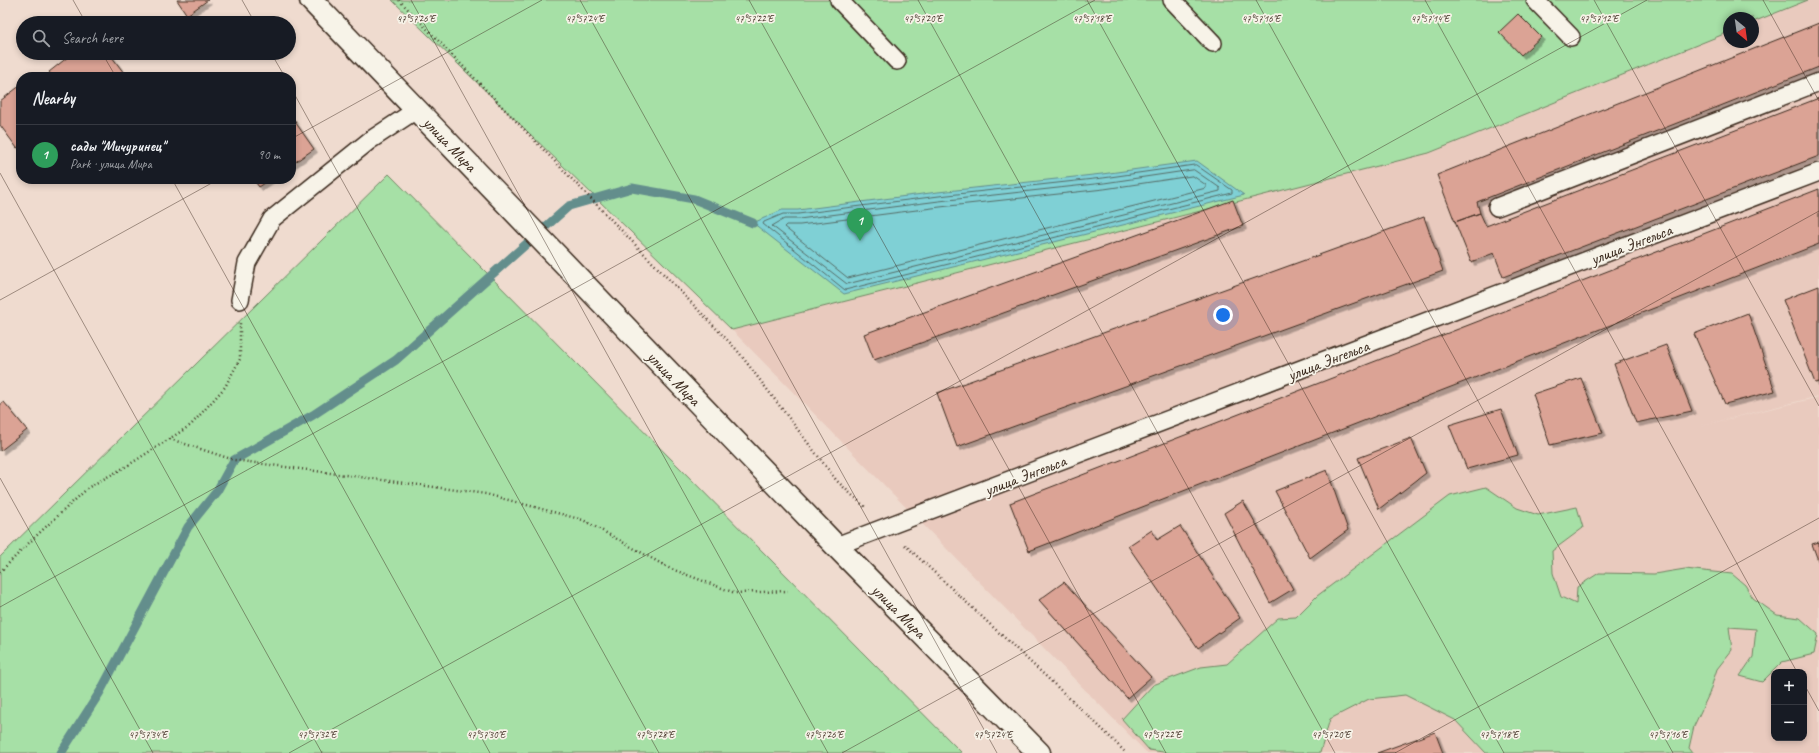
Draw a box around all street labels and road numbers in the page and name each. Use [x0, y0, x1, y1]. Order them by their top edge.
street label: улица Мира [418, 112, 482, 177]
street label: улица Энгельса [1587, 219, 1676, 270]
street label: улица Энгельса [1284, 335, 1373, 386]
street label: улица Мира [642, 346, 706, 411]
street label: улица Энгельса [981, 450, 1070, 501]
street label: улица Мира [866, 579, 931, 644]

